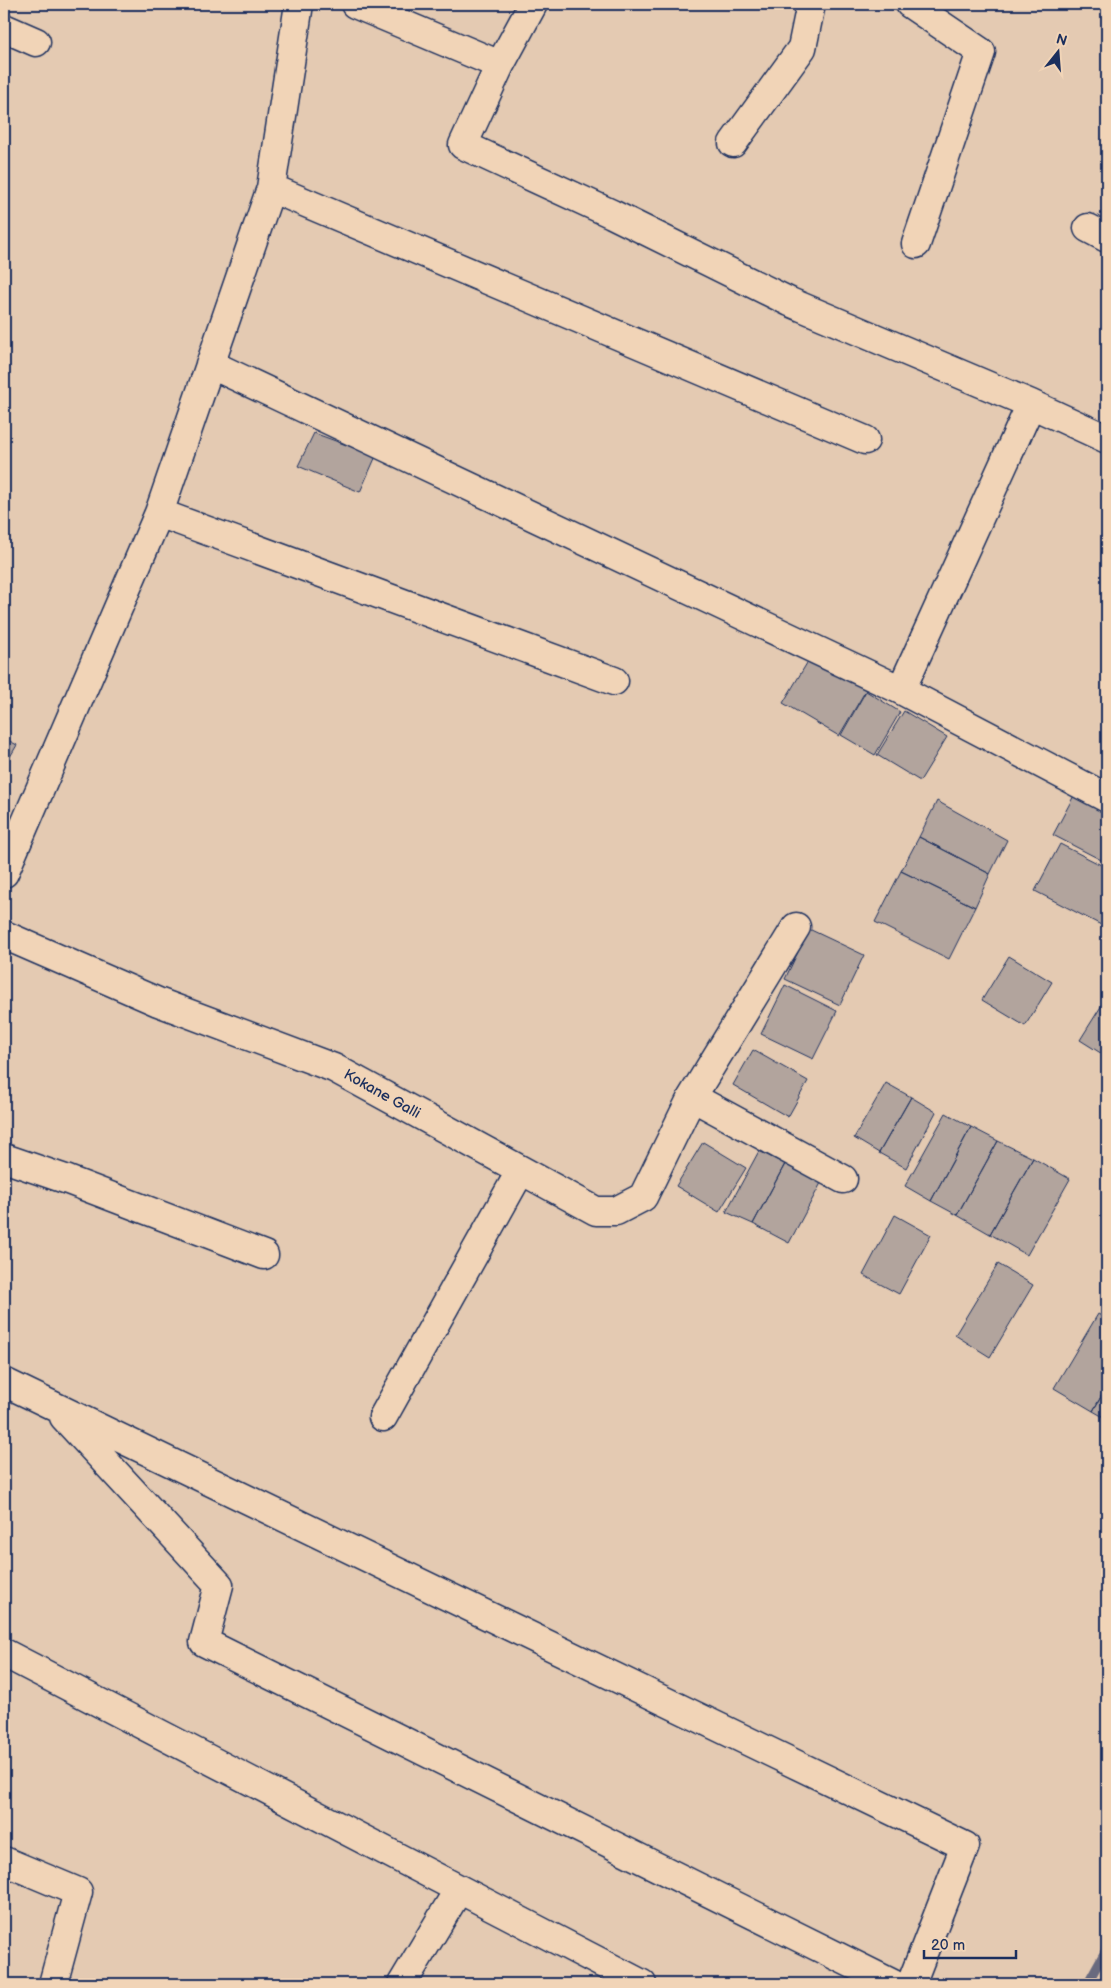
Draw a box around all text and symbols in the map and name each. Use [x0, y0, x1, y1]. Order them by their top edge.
north arrow [1034, 28, 1084, 78]
text: N [1054, 30, 1069, 50]
street label: Kokane Galli [340, 1065, 424, 1123]
scale bar [924, 1928, 1016, 1960]
text: 20 m [931, 1936, 965, 1955]

